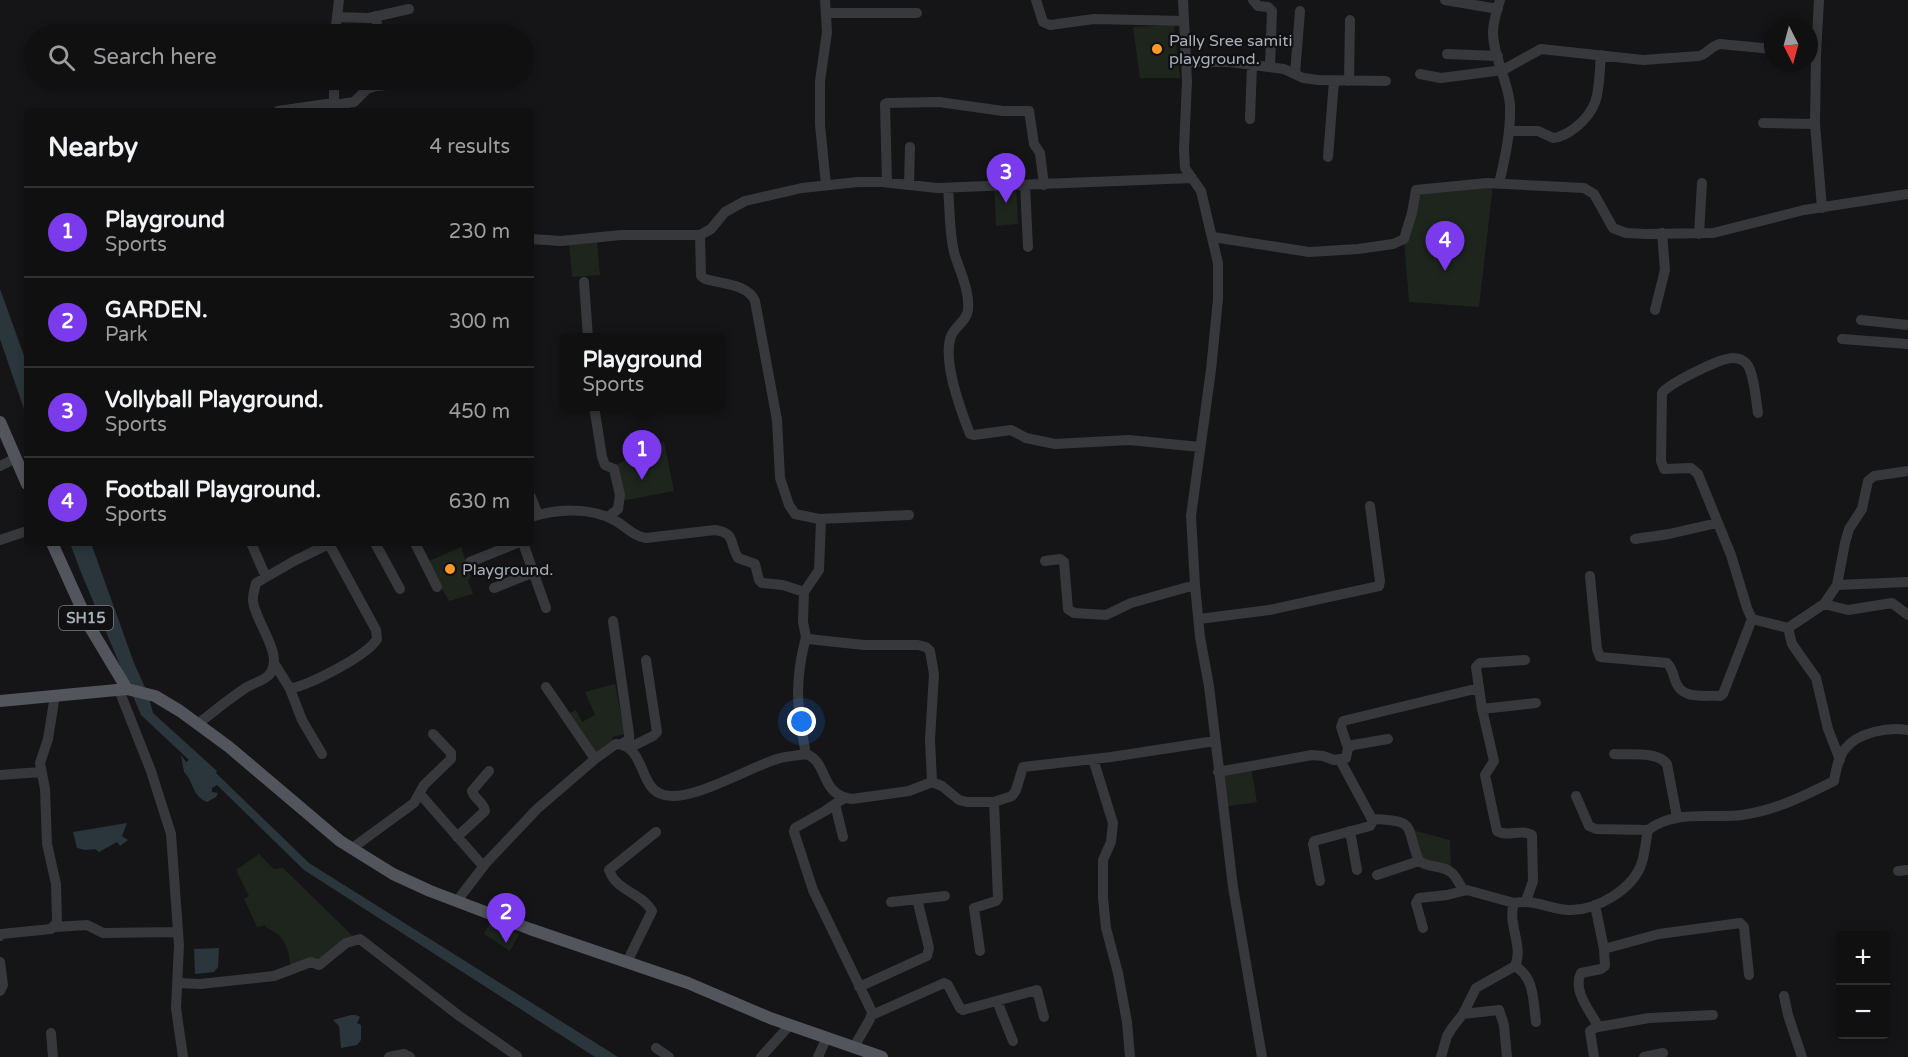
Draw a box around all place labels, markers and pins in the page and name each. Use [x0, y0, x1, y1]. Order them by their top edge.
place label: Pally Sree samiti playground. [1169, 31, 1292, 69]
marker: Pally Sree samiti playground. [1150, 42, 1164, 56]
pin: 3 [986, 154, 1026, 203]
pin: 4 [1426, 222, 1464, 271]
pin: 1 [622, 430, 662, 480]
place label: Playground. [462, 560, 553, 580]
marker: Playground. [443, 562, 457, 576]
pin: 2 [486, 894, 526, 943]

